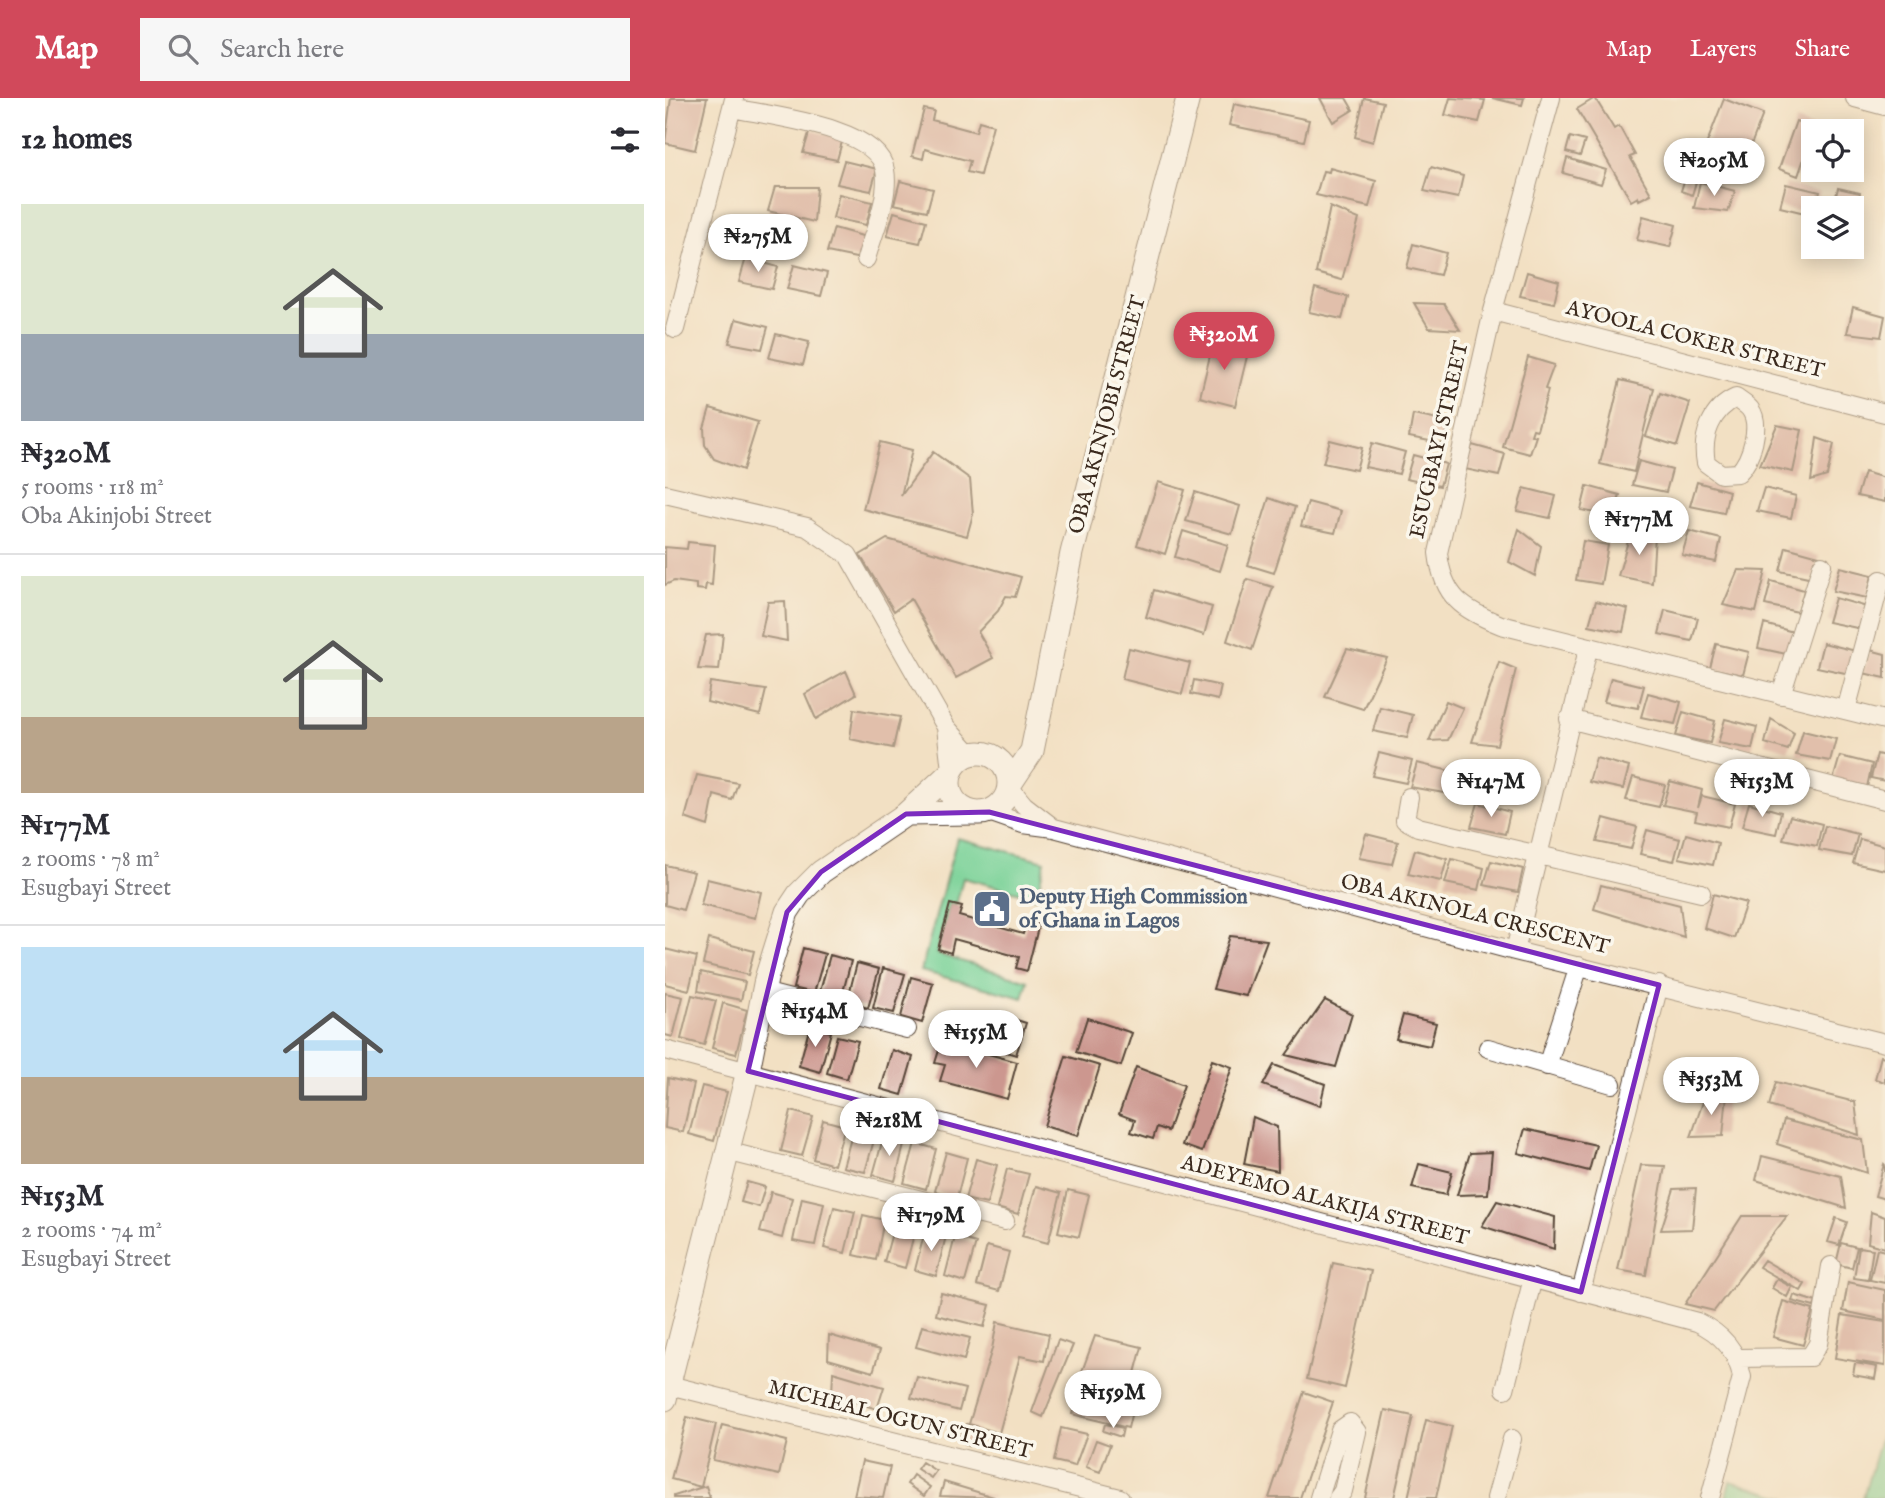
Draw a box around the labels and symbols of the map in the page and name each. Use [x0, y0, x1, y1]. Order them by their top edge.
pin: ₦205M [1665, 139, 1763, 198]
pin: ₦275M [709, 214, 807, 274]
street label: OBA AKINJOBI STREET [1063, 292, 1153, 537]
street label: AYOOLA COKER STREET [1562, 295, 1828, 385]
pin: ₦320M [1175, 313, 1273, 372]
street label: ESUGBAYI STREET [1404, 338, 1476, 541]
pin: ₦177M [1590, 498, 1688, 557]
pin: ₦147M [1442, 760, 1540, 819]
pin: ₦153M [1713, 760, 1811, 819]
street label: OBA AKINOLA CRESCENT [1338, 868, 1613, 962]
place label: Deputy High Commission of Ghana in Lagos [1019, 884, 1248, 935]
public building icon: Deputy High Commission of Ghana in Lagos [971, 888, 1013, 930]
pin: ₦154M [766, 990, 864, 1049]
pin: ₦155M [927, 1010, 1025, 1070]
pin: ₦353M [1662, 1058, 1760, 1117]
pin: ₦218M [840, 1098, 938, 1158]
street label: ADEYEMO ALAKIJA STREET [1177, 1149, 1472, 1253]
pin: ₦179M [882, 1194, 980, 1253]
pin: ₦159M [1064, 1370, 1162, 1430]
street label: MICHEAL OGUN STREET [765, 1374, 1035, 1466]

